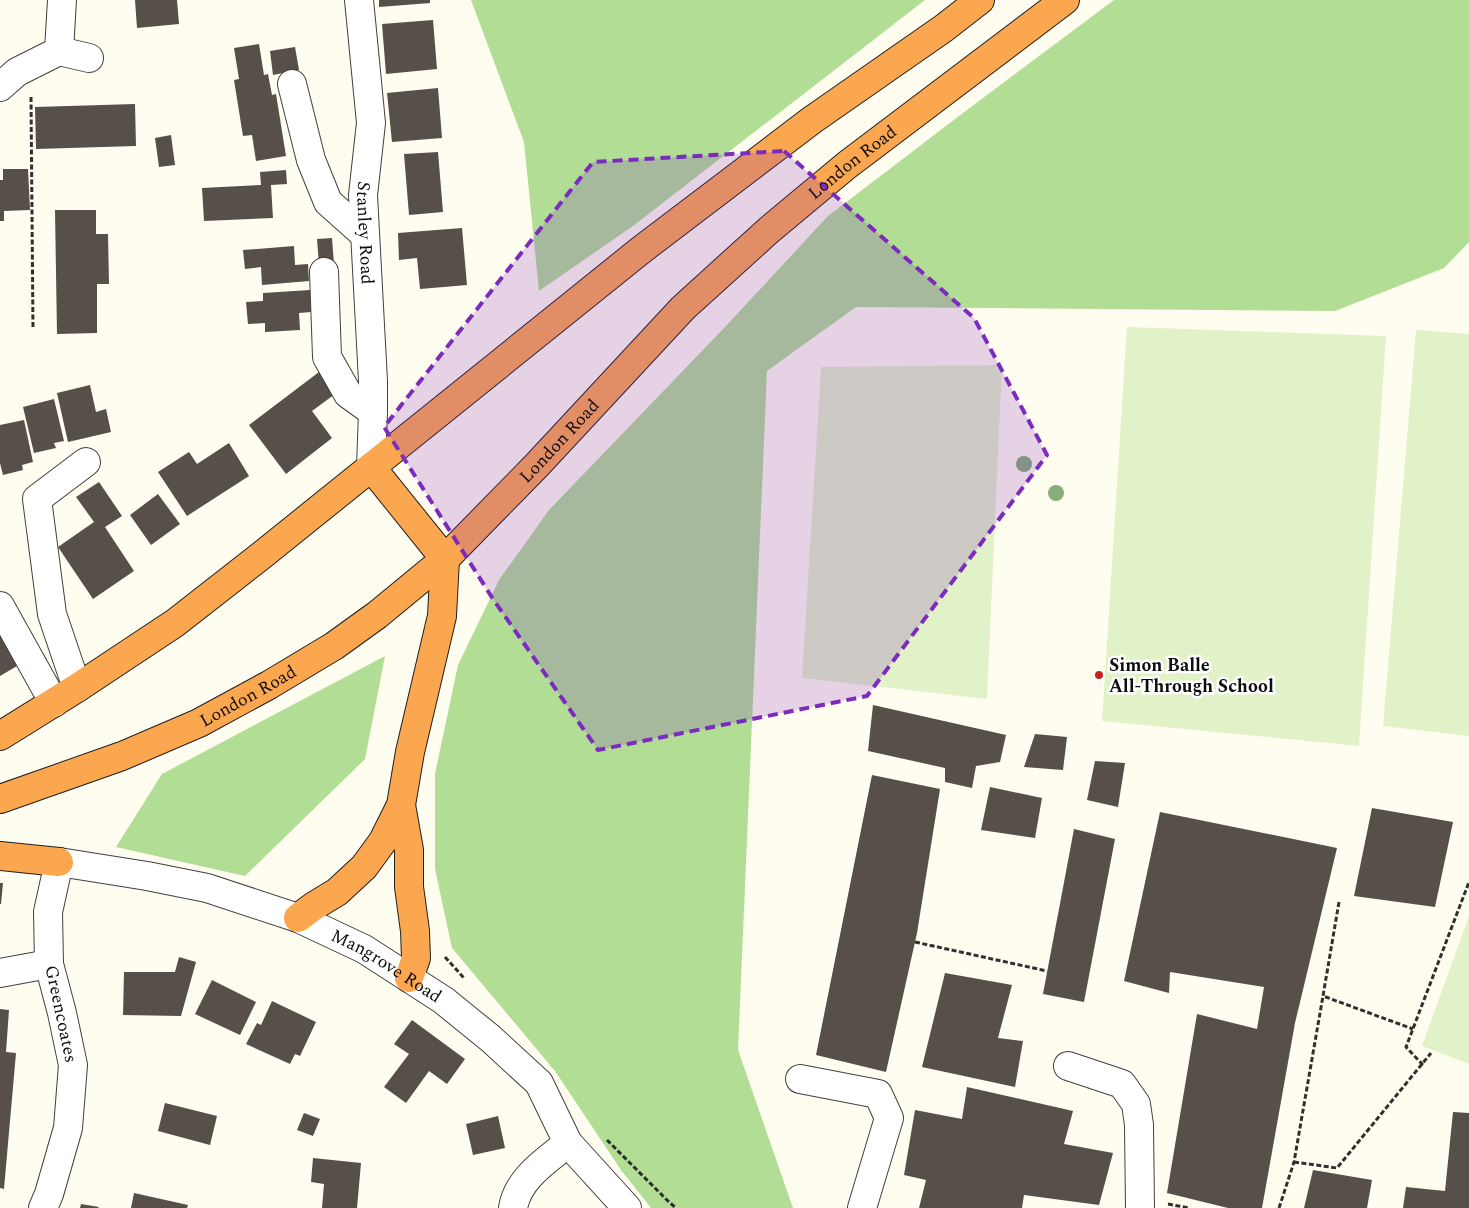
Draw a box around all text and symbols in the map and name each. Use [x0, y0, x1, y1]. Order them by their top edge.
street label: London Road [802, 118, 902, 206]
street label: Stanley Road [349, 180, 381, 285]
street label: London Road [513, 393, 606, 489]
place label: Simon Balle All-Through School [1109, 652, 1274, 700]
street label: London Road [195, 658, 301, 734]
marker: Simon Balle All-Through School [1093, 669, 1105, 681]
street label: Mangrove Road [327, 922, 447, 1009]
street label: Greencoates [38, 963, 84, 1065]

